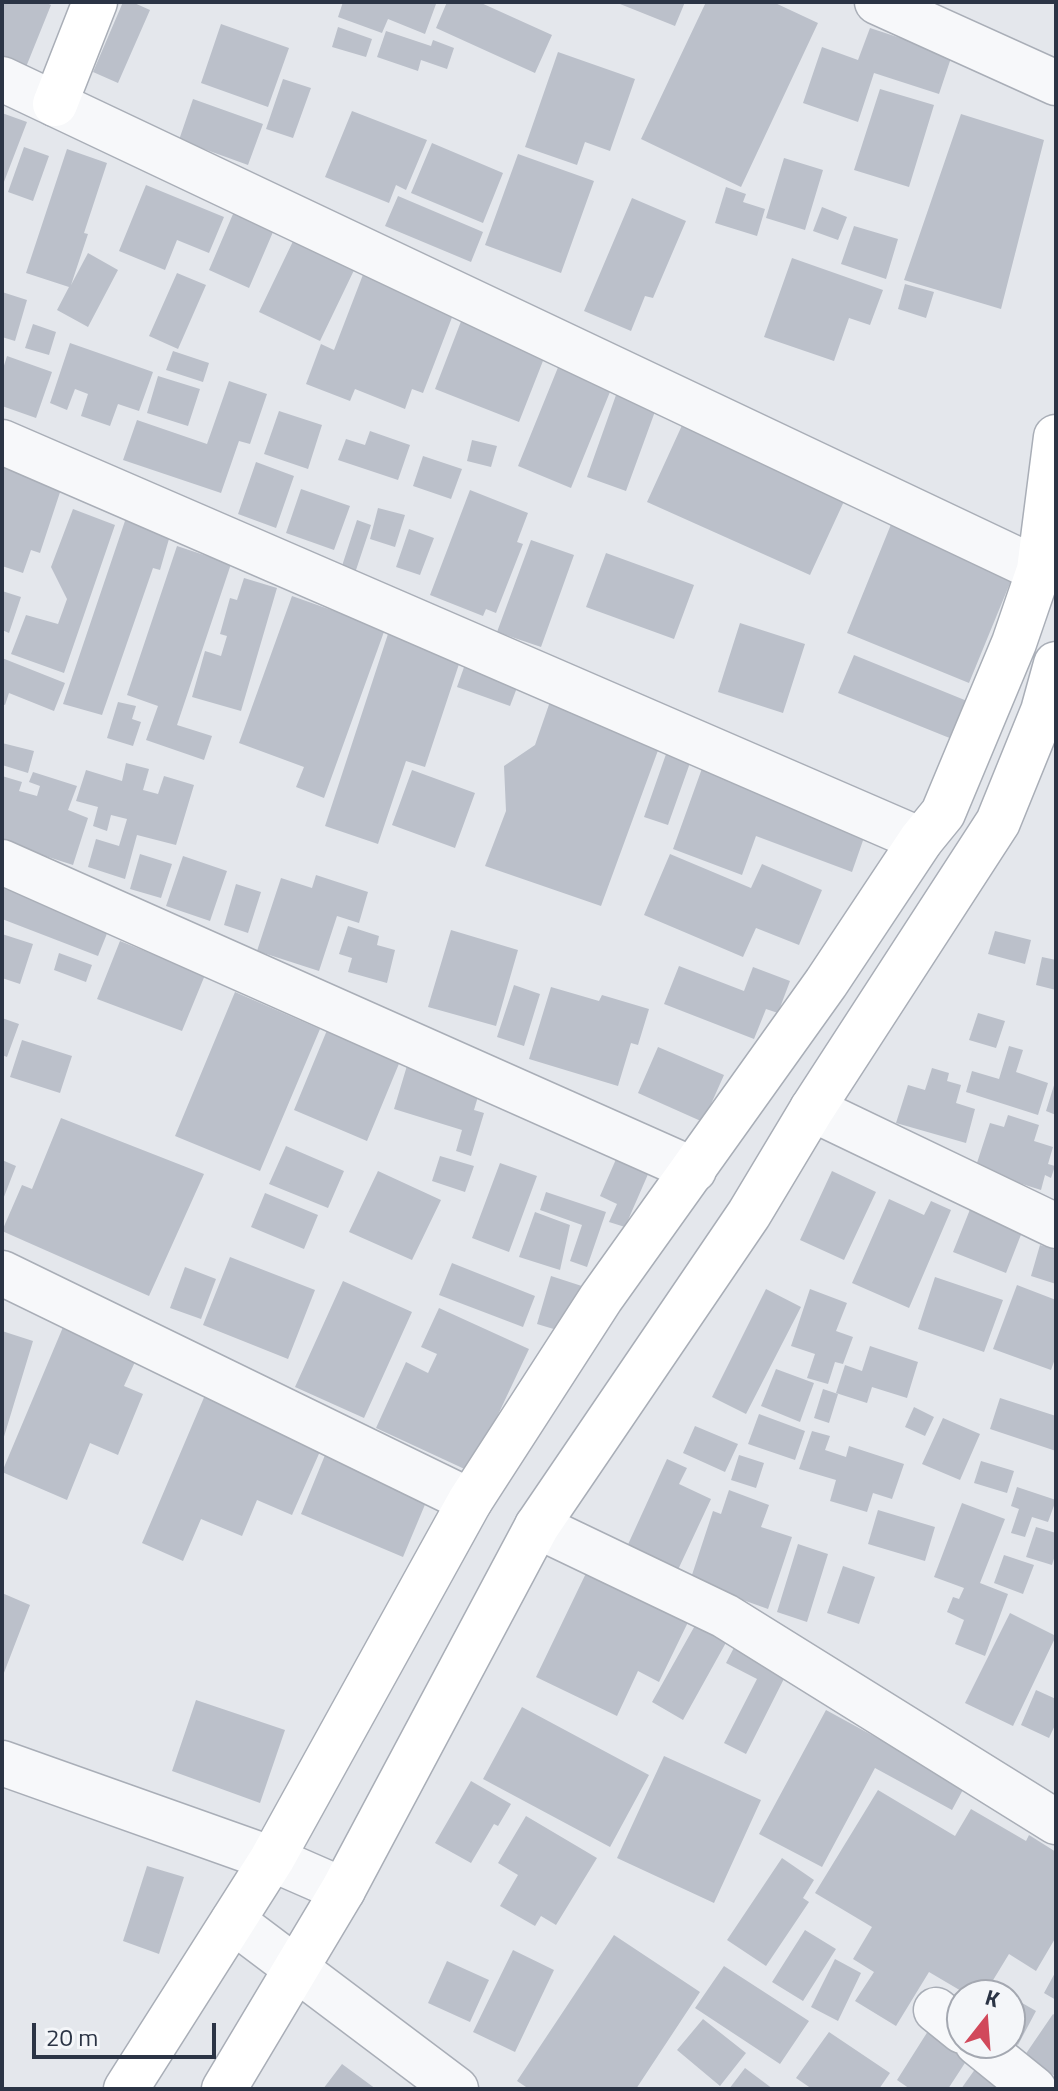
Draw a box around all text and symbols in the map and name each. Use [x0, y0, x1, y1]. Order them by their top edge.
north arrow [946, 1979, 1026, 2059]
text: K [981, 1980, 1004, 2016]
scale bar [36, 2007, 220, 2057]
text: 20 m [46, 2019, 98, 2055]

